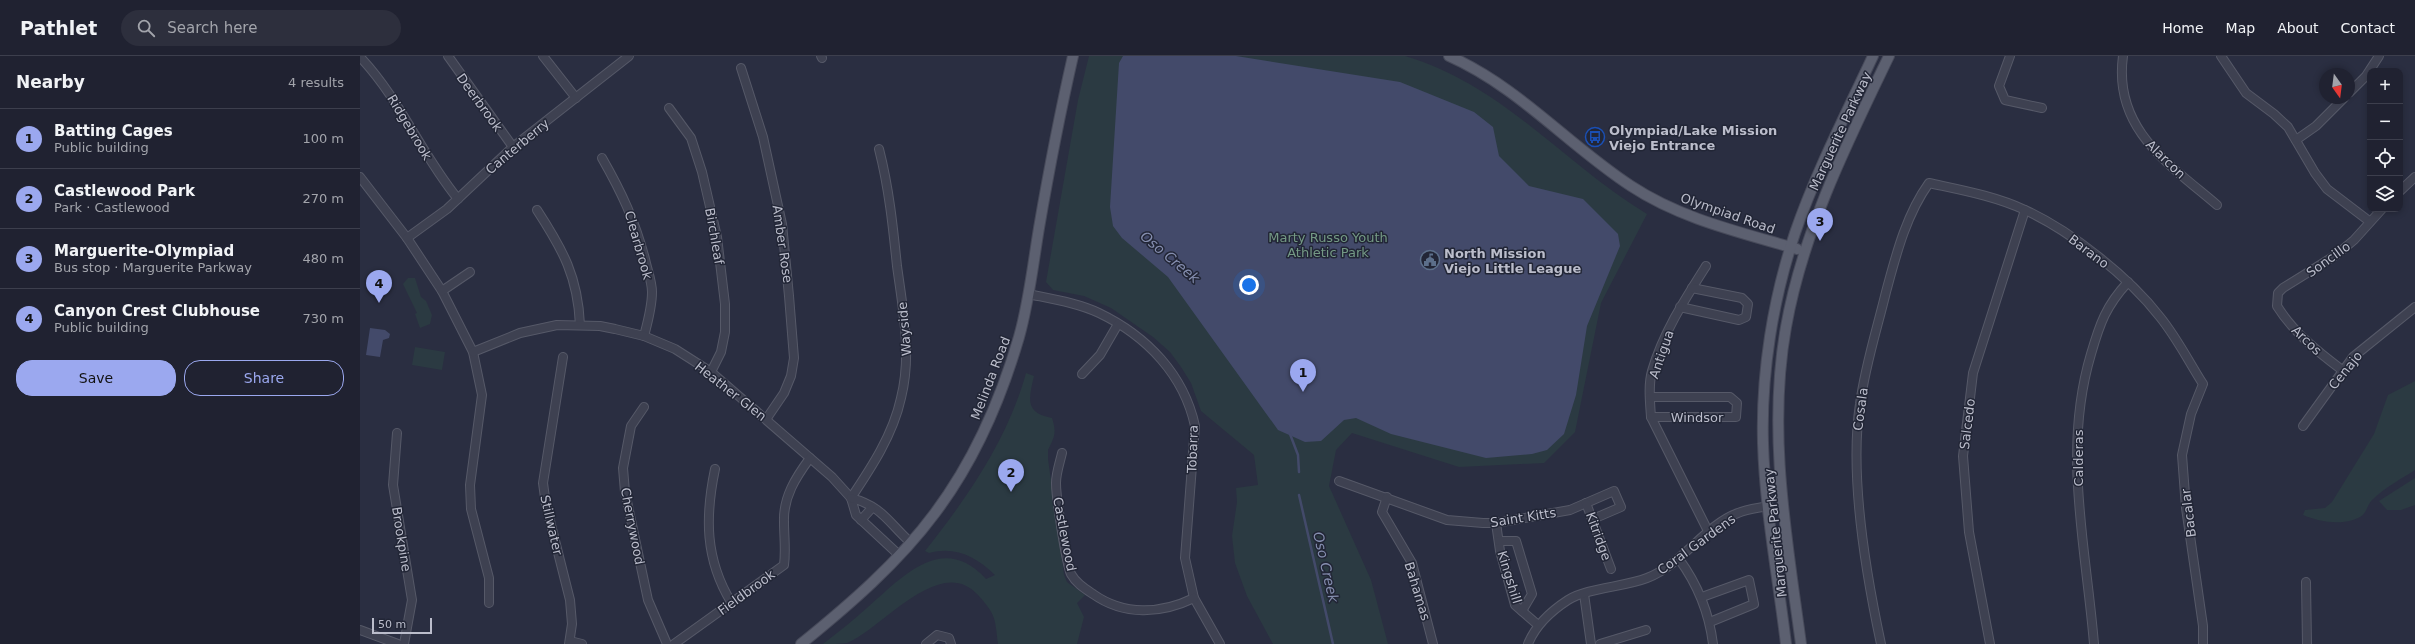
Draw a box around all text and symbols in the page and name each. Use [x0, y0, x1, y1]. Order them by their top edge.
search box [121, 10, 401, 46]
text: Pathlet [20, 17, 97, 39]
icon: search [135, 17, 157, 39]
text: Search here [167, 19, 257, 37]
text: Home [2162, 20, 2204, 36]
text: Map [2226, 20, 2255, 36]
text: About [2277, 20, 2319, 36]
text: Contact [2341, 20, 2395, 36]
north arrow [2319, 68, 2355, 104]
map controls [2367, 68, 2403, 212]
button: + [2367, 68, 2403, 104]
street label: Marguerite Parkway [1806, 69, 1875, 193]
street label: Deerbrook [454, 70, 506, 135]
text: Nearby [16, 72, 85, 92]
text: 4 results [288, 75, 344, 90]
street label: Ridgebrook [384, 92, 435, 163]
button: − [2367, 104, 2403, 140]
street label: Canterberry [483, 115, 552, 177]
text: Batting Cages [54, 122, 173, 140]
place label: Olympiad/Lake Mission Viejo Entrance [1609, 123, 1777, 153]
bus stop icon: Olympiad/Lake Mission Viejo Entrance [1584, 126, 1606, 148]
text: 1 [24, 131, 34, 146]
text: 100 m [302, 131, 344, 146]
street label: Alarcon [2143, 137, 2188, 182]
text: Public building [54, 140, 149, 155]
button: locate [2367, 140, 2403, 176]
button: layers [2367, 176, 2403, 212]
text: Castlewood Park [54, 182, 195, 200]
street label: Olympiad Road [1679, 190, 1777, 237]
text: 2 [24, 191, 34, 206]
text: 270 m [302, 191, 344, 206]
text: Park · Castlewood [54, 200, 170, 215]
street label: Amber Rose [770, 204, 795, 284]
street label: Birchleaf [702, 207, 727, 266]
pin: 3 [1807, 208, 1833, 241]
street label: Clearbrook [622, 209, 656, 282]
water label: Oso Creek [1137, 228, 1203, 287]
park label: Marty Russo Youth Athletic Park [1268, 230, 1388, 260]
street label: Barano [2066, 231, 2112, 271]
street label: Soncillo [2304, 239, 2353, 280]
text: Marguerite-Olympiad [54, 242, 234, 260]
place label: North Mission Viejo Little League [1444, 246, 1581, 276]
public building icon: North Mission Viejo Little League [1419, 249, 1441, 271]
text: 3 [24, 251, 34, 266]
text: 480 m [302, 251, 344, 266]
text: Bus stop · Marguerite Parkway [54, 260, 252, 275]
pin: 4 [366, 270, 392, 303]
your location [1239, 275, 1259, 295]
street label: Wayside [895, 301, 914, 357]
text: Canyon Crest Clubhouse [54, 302, 260, 320]
text: 4 [24, 311, 34, 326]
text: 730 m [302, 311, 344, 326]
text: Public building [54, 320, 149, 335]
street label: Arcos [2289, 323, 2325, 358]
street label: Antigua [1646, 328, 1677, 380]
street label: Melinda Road [968, 335, 1013, 422]
street label: Cenajo [2325, 348, 2365, 392]
street label: Heather Glen [692, 359, 769, 424]
pin: 1 [1290, 359, 1316, 392]
button: Save [16, 360, 176, 396]
button: Share [184, 360, 344, 396]
street label: Cosala [1850, 387, 1871, 432]
street label: Salcedo [1957, 398, 1978, 450]
street label: Windsor [1671, 410, 1724, 425]
street label: Tobarra [1184, 425, 1201, 474]
street label: Calderas [2071, 429, 2086, 487]
pin: 2 [998, 459, 1024, 492]
street label: Marguerite Parkway [1761, 468, 1790, 598]
street label: Cherrywood [618, 486, 647, 566]
street label: Bacalar [2178, 487, 2199, 538]
street label: Stillwater [537, 494, 566, 557]
street label: Castlewood [1050, 496, 1079, 572]
street label: Saint Kitts [1489, 505, 1557, 530]
street label: Brookpine [389, 506, 414, 573]
street label: Kitridge [1583, 510, 1614, 563]
street label: Coral Gardens [1654, 511, 1738, 578]
water label: Oso Creek [1310, 530, 1342, 605]
street label: Kingshill [1494, 549, 1525, 605]
street label: Bahamas [1402, 560, 1434, 622]
street label: Fieldbrook [715, 566, 778, 618]
scale bar [372, 616, 432, 635]
text: 50 m [378, 618, 406, 631]

